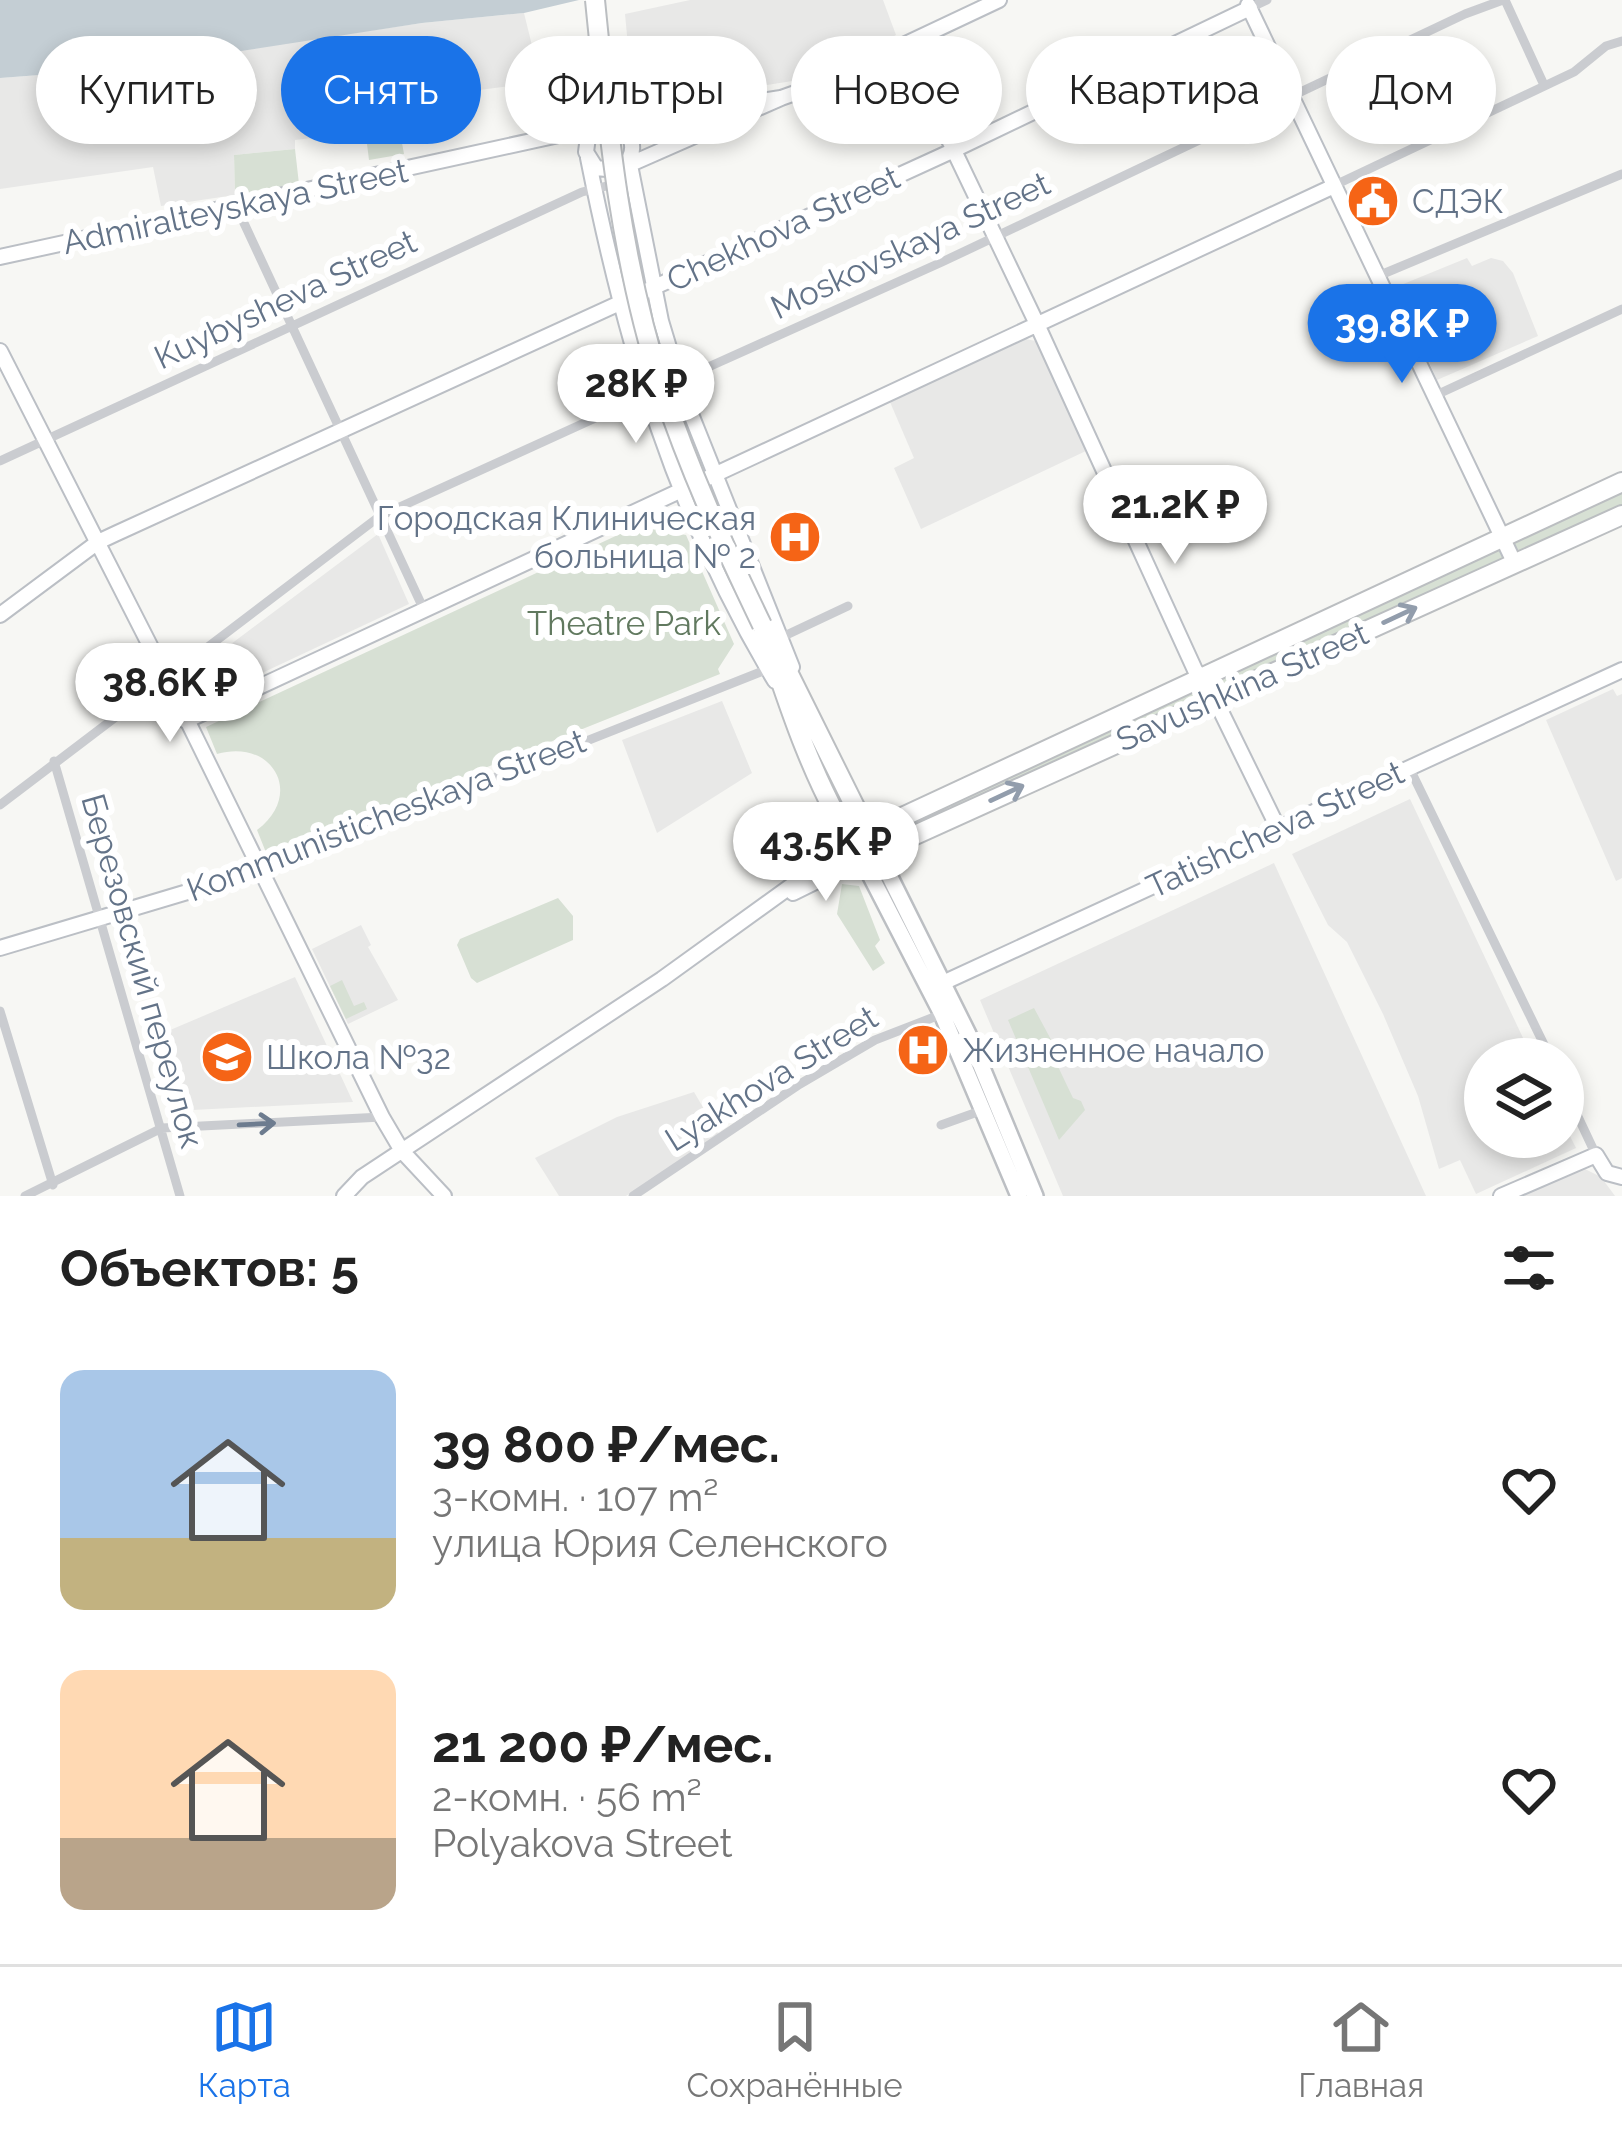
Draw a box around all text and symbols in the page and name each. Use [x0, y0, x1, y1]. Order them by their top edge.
chip: Купить [36, 36, 257, 144]
chip: Снять [281, 36, 481, 144]
chip: Фильтры [505, 36, 767, 144]
chip: Новое [791, 36, 1002, 144]
chip: Квартира [1026, 36, 1302, 144]
chip: Дом [1326, 36, 1496, 144]
street label: Admiralteyskaya Street [59, 151, 411, 262]
street label: Chekhova Street [661, 158, 906, 299]
street label: Moskovskaya Street [765, 164, 1056, 327]
public building icon: СДЭК [1345, 173, 1401, 229]
place label: СДЭК [1412, 182, 1504, 221]
street label: Kuybysheva Street [148, 222, 422, 377]
pin: 39.8K ₽ [1291, 284, 1513, 386]
text: 39.8K ₽ [1335, 300, 1469, 346]
pin: 28K ₽ [552, 344, 720, 446]
text: 28K ₽ [584, 360, 688, 406]
pin: 21.2K ₽ [1064, 465, 1286, 567]
text: 21.2K ₽ [1110, 481, 1240, 527]
place label: Городская Клиническая больница № 2 [377, 499, 756, 576]
hospital icon: Городская Клиническая больница № 2 [767, 509, 823, 565]
one-way arrow [1381, 603, 1417, 625]
park label: Theatre Park [527, 604, 721, 643]
street label: Savushkina Street [1110, 613, 1374, 760]
pin: 38.6K ₽ [59, 643, 281, 745]
text: 38.6K ₽ [102, 659, 238, 705]
street label: Kommunisticheskaya Street [181, 721, 591, 910]
street label: Tatishcheva Street [1140, 753, 1410, 906]
one-way arrow [988, 781, 1024, 803]
street label: Березовский переулок [73, 789, 212, 1153]
pin: 43.5K ₽ [715, 802, 937, 904]
text: 43.5K ₽ [760, 818, 892, 864]
street label: Lyakhova Street [658, 998, 885, 1159]
hospital icon: Жизненное начало [895, 1022, 951, 1078]
school or university icon: Школа №32 [199, 1029, 255, 1085]
place label: Жизненное начало [962, 1031, 1264, 1070]
place label: Школа №32 [266, 1038, 451, 1077]
map controls [1464, 1038, 1584, 1158]
button: layers [1464, 1038, 1584, 1158]
one-way arrow [237, 1112, 276, 1135]
icon: filters [1496, 1235, 1562, 1301]
text: Объектов: 5 [60, 1238, 359, 1298]
text: 39 800 ₽/мес. [432, 1414, 780, 1474]
icon: home [156, 1418, 300, 1562]
icon: heart [1496, 1457, 1562, 1523]
text: 3-комн. · 107 m² [432, 1474, 718, 1520]
text: улица Юрия Селенского [432, 1520, 888, 1566]
text: 21 200 ₽/мес. [432, 1714, 773, 1774]
icon: home [156, 1718, 300, 1862]
icon: heart [1496, 1757, 1562, 1823]
text: 2-комн. · 56 m² [432, 1774, 702, 1820]
text: Polyakova Street [432, 1820, 733, 1866]
tab: Карта [198, 1994, 291, 2105]
tab: Сохранённые [687, 1994, 903, 2105]
tab: Главная [1298, 1994, 1424, 2105]

